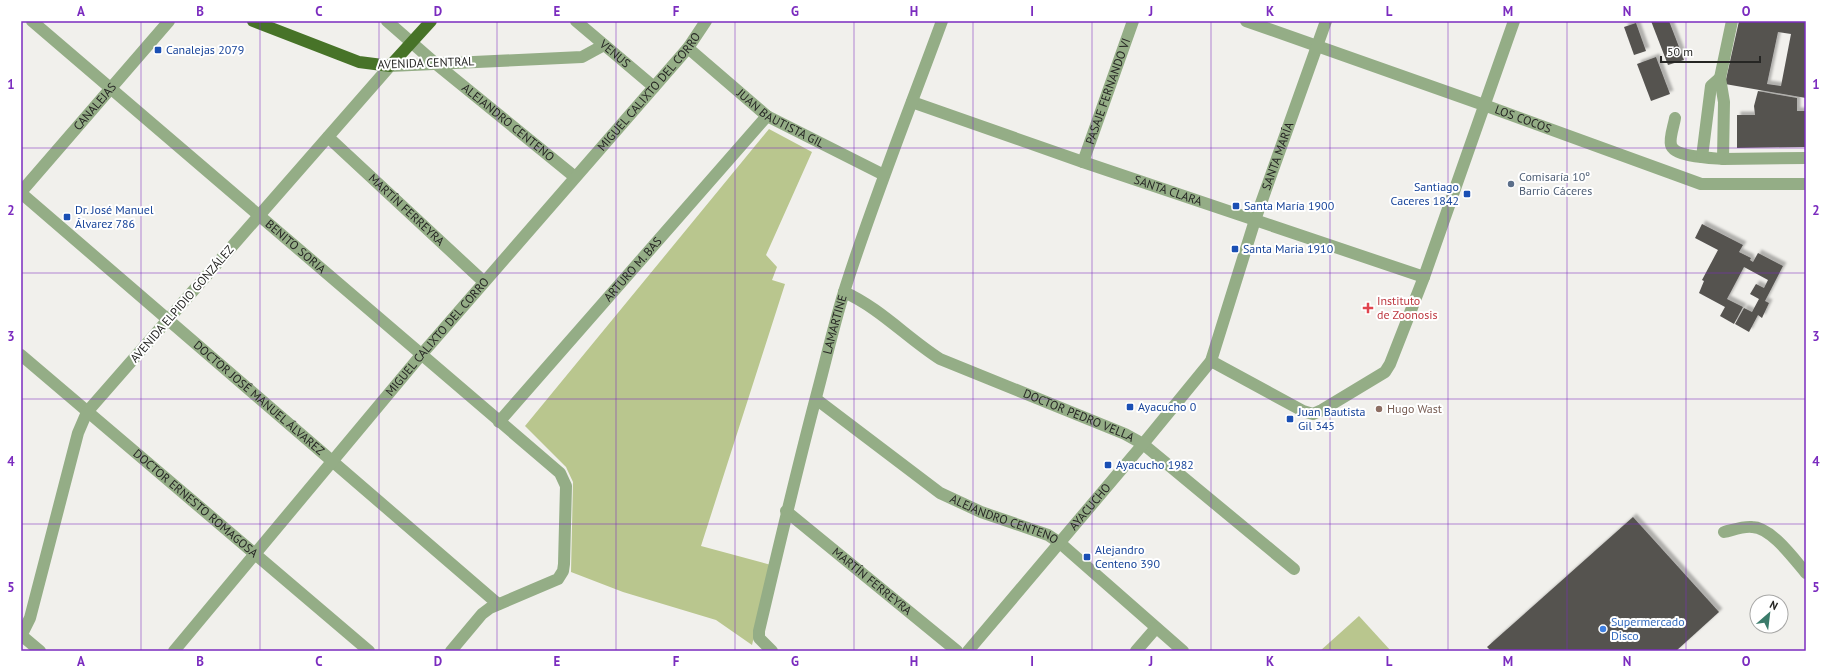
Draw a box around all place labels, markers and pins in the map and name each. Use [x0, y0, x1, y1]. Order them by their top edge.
place label: Canalejas 2079 [166, 42, 244, 57]
marker: Canalejas 2079 [153, 45, 163, 55]
place label: Comisaría 10º Barrio Cáceres [1519, 169, 1592, 198]
place label: Santiago Caceres 1842 [1391, 179, 1459, 208]
marker: Comisaría 10º Barrio Cáceres [1506, 179, 1516, 189]
marker: Santiago Caceres 1842 [1462, 189, 1472, 199]
place label: Santa María 1900 [1244, 198, 1335, 213]
marker: Santa María 1900 [1231, 201, 1241, 211]
place label: Dr. José Manuel Álvarez 786 [75, 202, 154, 231]
marker: Dr. José Manuel Álvarez 786 [62, 212, 72, 222]
place label: Santa Maria 1910 [1243, 241, 1334, 256]
marker: Santa Maria 1910 [1230, 244, 1240, 254]
place label: Instituto de Zoonosis [1377, 293, 1438, 322]
marker: Instituto de Zoonosis [1362, 302, 1374, 314]
place label: Ayacucho 0 [1138, 399, 1197, 414]
place label: Hugo Wast [1387, 401, 1442, 416]
marker: Ayacucho 0 [1125, 402, 1135, 412]
place label: Juan Bautista Gil 345 [1297, 404, 1366, 433]
marker: Hugo Wast [1374, 404, 1384, 414]
marker: Juan Bautista Gil 345 [1285, 414, 1295, 424]
place label: Ayacucho 1982 [1116, 457, 1194, 472]
marker: Ayacucho 1982 [1103, 460, 1113, 470]
place label: Alejandro Centeno 390 [1095, 542, 1160, 571]
marker: Alejandro Centeno 390 [1082, 552, 1092, 562]
place label: Supermercado Disco [1611, 614, 1685, 643]
marker: Supermercado Disco [1598, 624, 1608, 634]

